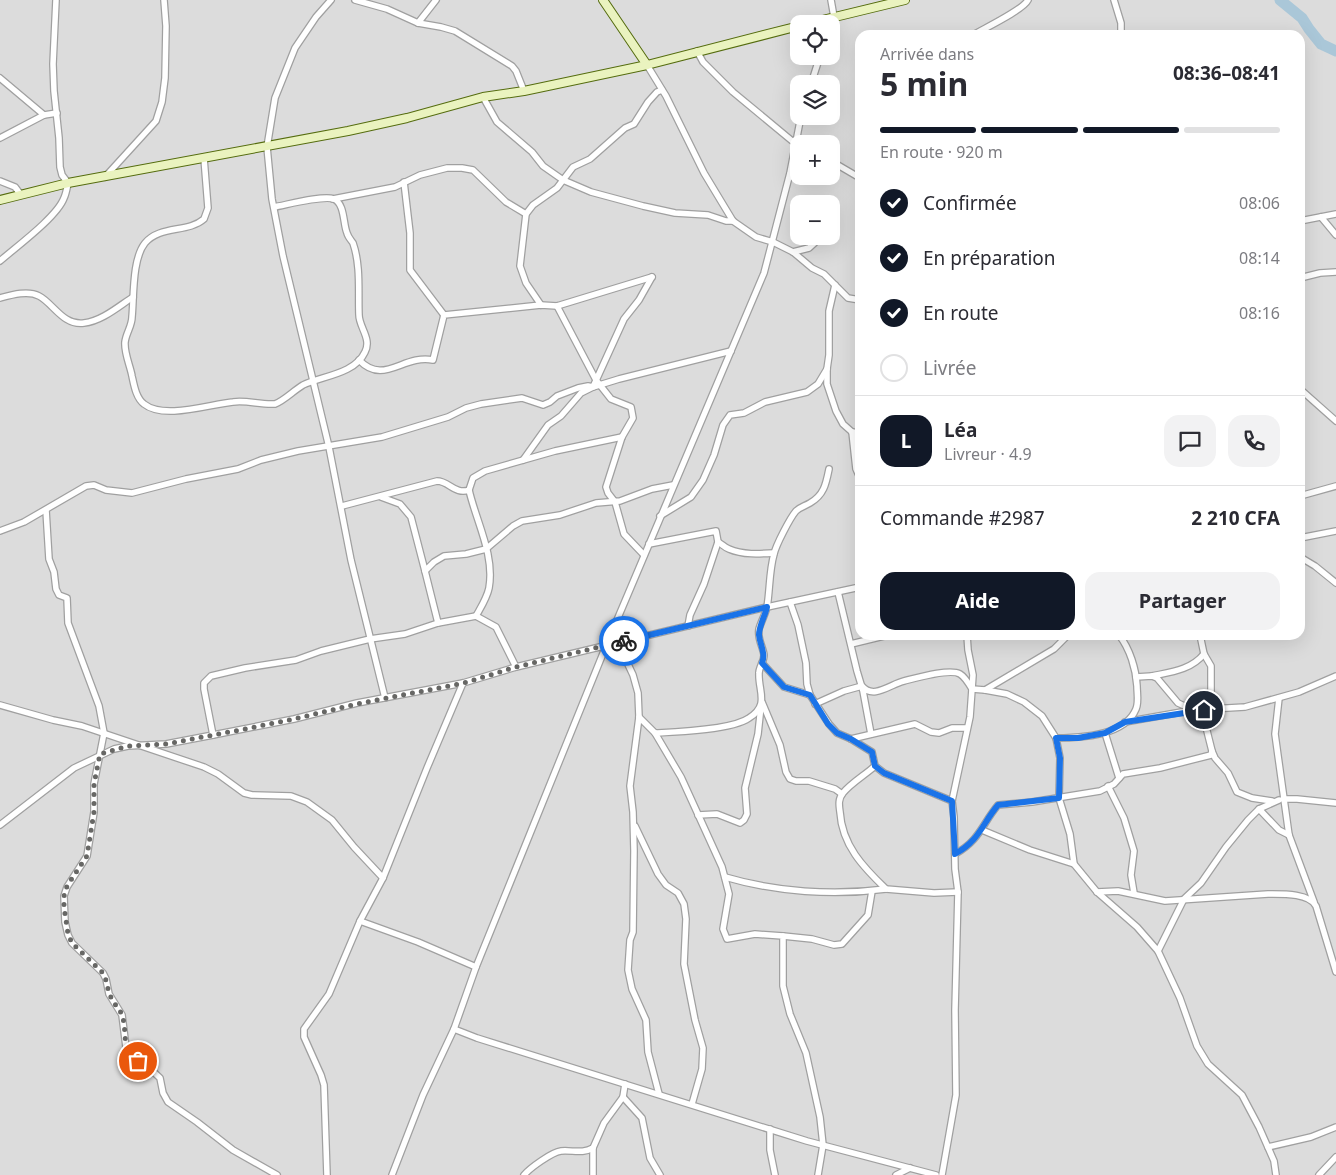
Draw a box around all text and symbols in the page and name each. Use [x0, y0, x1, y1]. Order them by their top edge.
map controls [790, 15, 840, 245]
button: locate [790, 15, 840, 65]
text: Arrivée dans [880, 43, 974, 65]
text: 08:36–08:41 [1173, 60, 1280, 86]
text: 5 min [880, 62, 968, 105]
button: layers [790, 75, 840, 125]
button: + [790, 135, 840, 185]
text: En route · 920 m [880, 141, 1003, 163]
icon: check [880, 189, 908, 217]
text: Confirmée [923, 190, 1017, 216]
text: 08:06 [1239, 192, 1280, 214]
button: − [790, 195, 840, 245]
icon: check [880, 244, 908, 272]
text: En préparation [923, 245, 1056, 271]
text: 08:14 [1239, 247, 1280, 269]
icon: check [880, 299, 908, 327]
text: En route [923, 300, 999, 326]
text: 08:16 [1239, 302, 1280, 324]
text: Livrée [923, 355, 976, 381]
button: chat [1164, 415, 1216, 467]
button: phone [1228, 415, 1280, 467]
text: Léa [944, 417, 977, 443]
text: L [901, 428, 911, 454]
text: Livreur · 4.9 [944, 443, 1032, 465]
text: Commande #2987 [880, 505, 1045, 531]
text: 2 210 CFA [1191, 505, 1280, 531]
button: Aide [880, 572, 1075, 630]
button: Partager [1085, 572, 1280, 630]
courier [599, 616, 649, 666]
icon: bike [610, 627, 638, 655]
pin [1183, 689, 1225, 731]
icon: home [1190, 696, 1218, 724]
pin [117, 1040, 159, 1082]
icon: bag [124, 1047, 152, 1075]

